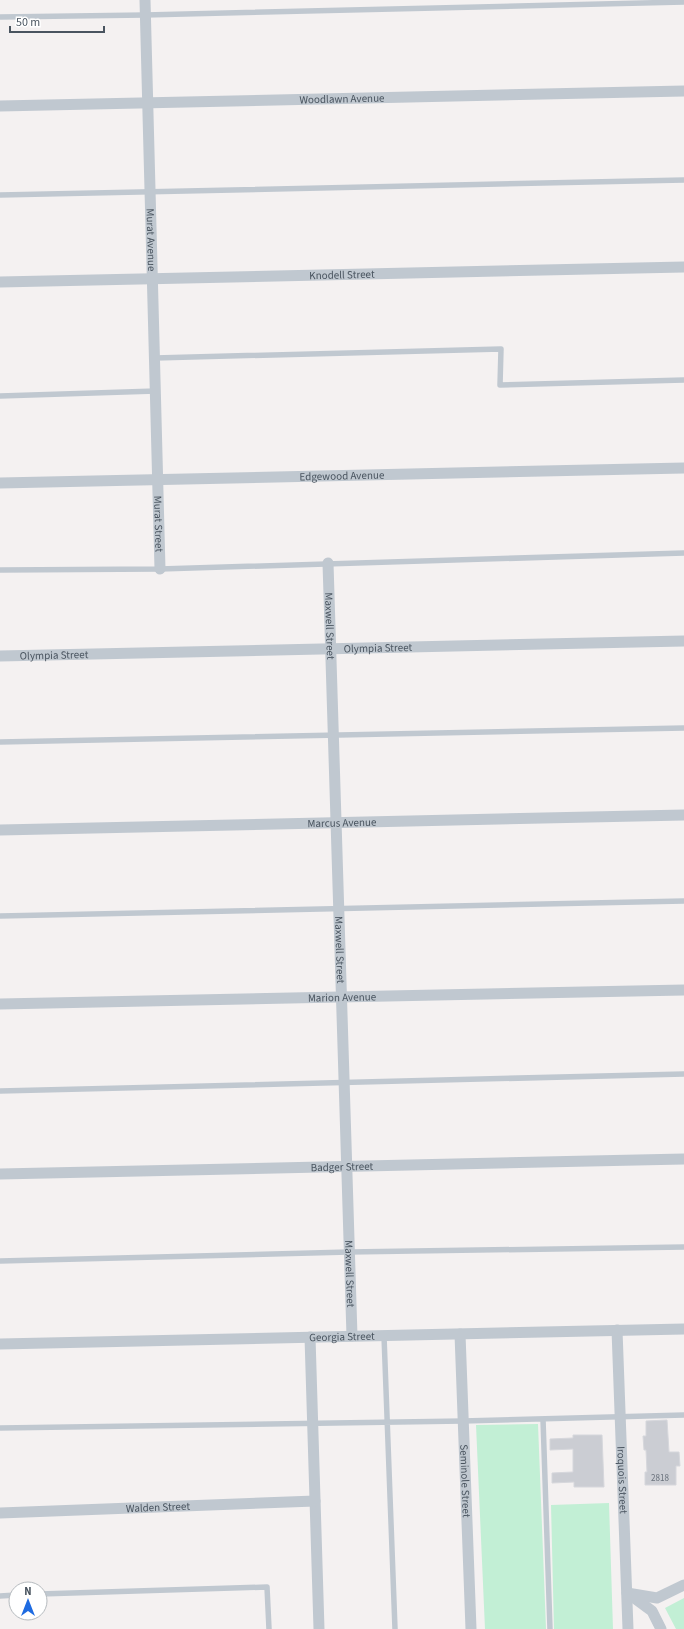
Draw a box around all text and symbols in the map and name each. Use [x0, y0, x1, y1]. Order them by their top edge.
scale bar [10, 8, 104, 34]
text: 50 m [16, 14, 40, 31]
street label: Woodlawn Avenue [299, 90, 385, 107]
street label: Murat Avenue [143, 208, 160, 272]
street label: Knodell Street [309, 266, 375, 283]
street label: Edgewood Avenue [299, 467, 385, 484]
street label: Murat Street [151, 495, 167, 553]
street label: Maxwell Street [321, 592, 339, 660]
street label: Olympia Street [343, 639, 413, 656]
street label: Olympia Street [20, 647, 89, 663]
street label: Marcus Avenue [307, 814, 377, 831]
street label: Maxwell Street [331, 916, 349, 984]
street label: Marion Avenue [308, 989, 377, 1005]
street label: Badger Street [310, 1158, 374, 1175]
street label: Maxwell Street [342, 1240, 359, 1308]
street label: Georgia Street [309, 1328, 375, 1345]
street label: Seminole Street [457, 1444, 474, 1518]
street label: Iroquois Street [614, 1446, 631, 1514]
house number: 2818 [651, 1472, 669, 1485]
street label: Walden Street [125, 1498, 191, 1516]
north arrow [8, 1581, 48, 1621]
text: N [24, 1584, 32, 1599]

